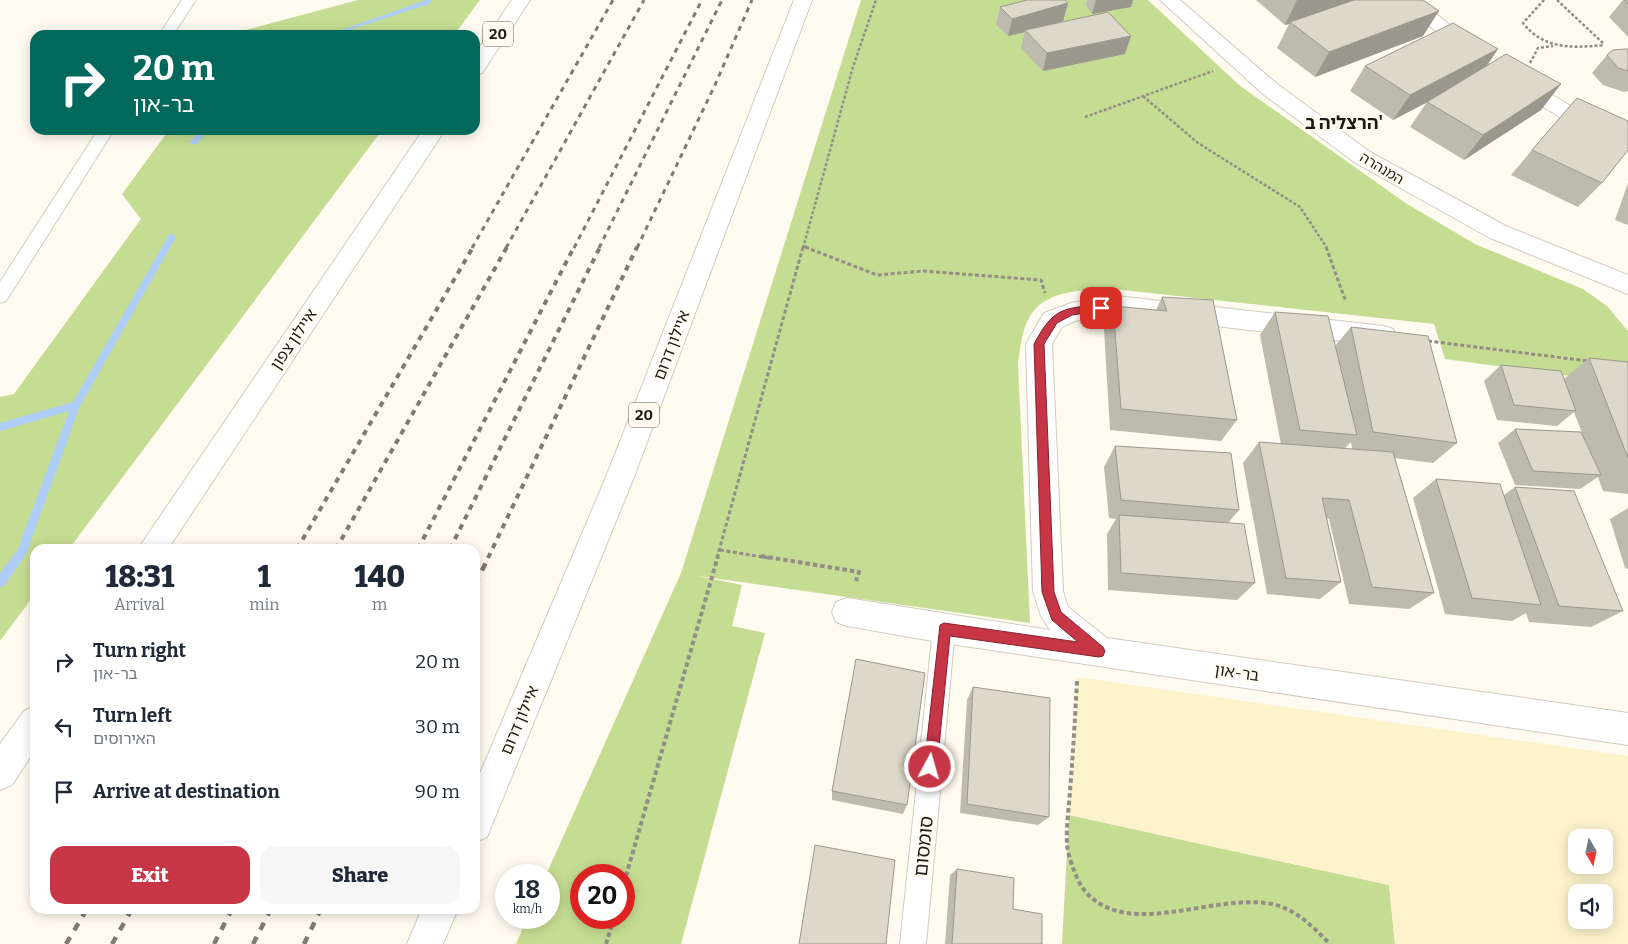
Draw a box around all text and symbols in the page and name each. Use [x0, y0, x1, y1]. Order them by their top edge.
road number: 20 [483, 22, 513, 46]
text: 20 m [133, 47, 215, 89]
icon: right [50, 50, 115, 115]
text: בר-און [133, 91, 194, 118]
district label: הרצליה ב' [1305, 112, 1383, 134]
street label: המנהרה [1357, 149, 1407, 188]
pin [1080, 287, 1122, 329]
icon: arrive [1087, 294, 1115, 322]
street label: איילון צפון [266, 305, 321, 373]
street label: איילון דרום [650, 308, 693, 383]
road number: 20 [629, 402, 659, 428]
text: 18:31 [105, 559, 174, 595]
text: 1 [258, 559, 271, 595]
text: 140 [354, 559, 405, 595]
text: Arrival [114, 595, 165, 614]
text: min [249, 595, 279, 614]
text: m [372, 595, 387, 614]
text: Turn right [93, 639, 186, 662]
icon: right [50, 648, 78, 676]
text: 20 m [416, 650, 460, 673]
street label: בר-און [1214, 660, 1260, 685]
text: בר-און [93, 664, 138, 683]
street label: איילון דרום [496, 683, 542, 757]
text: Turn left [93, 704, 172, 727]
icon: left [50, 713, 78, 741]
text: 30 m [415, 715, 460, 738]
text: האירוסים [93, 729, 156, 748]
position arrow [903, 740, 955, 792]
icon: arrive [50, 778, 78, 806]
text: Arrive at destination [93, 780, 280, 803]
text: 90 m [415, 780, 460, 803]
street label: סומסום [909, 815, 938, 877]
north arrow [1568, 829, 1612, 874]
map controls [1568, 829, 1613, 929]
button: Exit [50, 846, 250, 904]
button: Share [260, 846, 460, 904]
speed limit sign: 20 [570, 864, 635, 929]
text: 18 [515, 875, 540, 905]
button: sound [1568, 884, 1613, 929]
text: km/h [513, 902, 542, 916]

